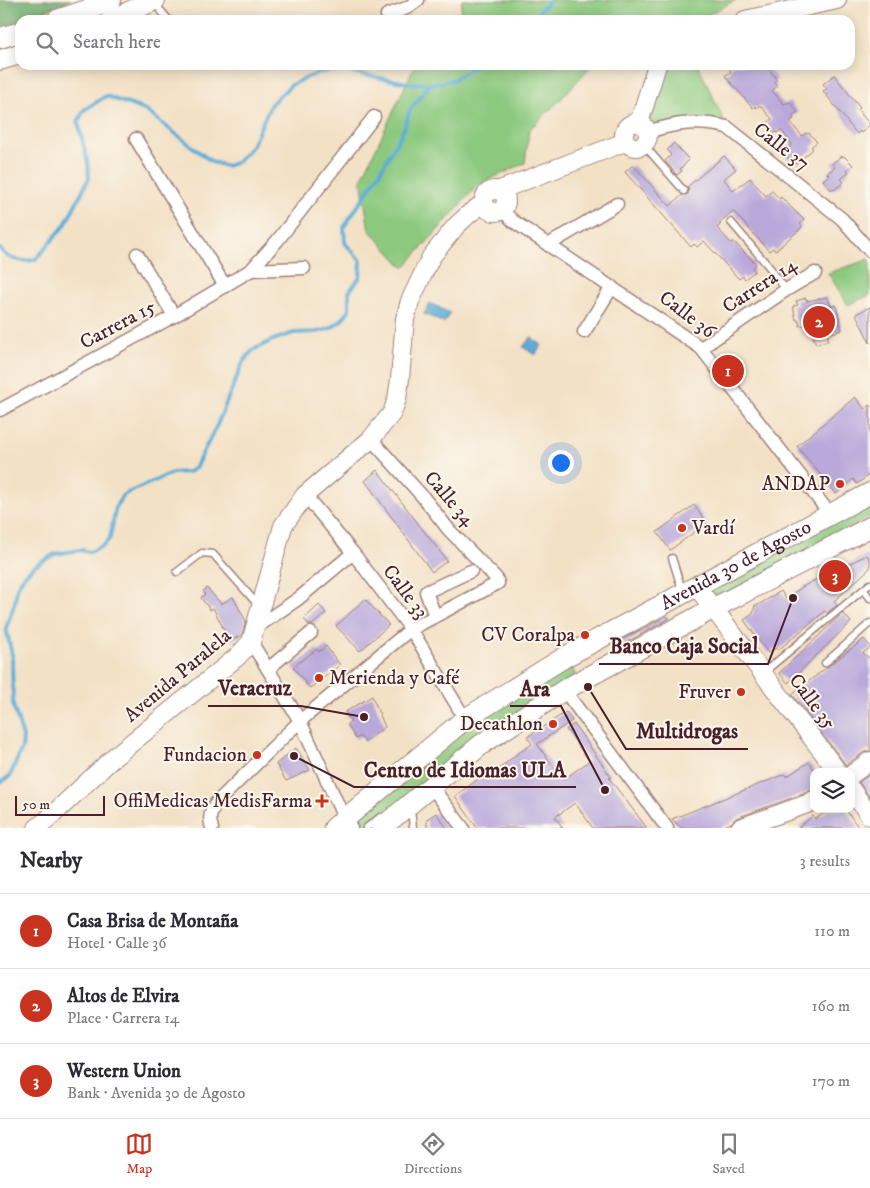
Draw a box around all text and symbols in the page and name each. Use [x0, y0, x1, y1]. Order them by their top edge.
search box [15, 15, 855, 70]
icon: search [33, 29, 61, 57]
text: Search here [73, 31, 161, 54]
street label: Calle 37 [748, 117, 814, 177]
street label: Carrera 14 [718, 252, 802, 319]
street label: Calle 36 [654, 286, 721, 345]
street label: Carrera 15 [76, 295, 160, 355]
pin: 2 [803, 303, 835, 341]
pin: 1 [712, 352, 744, 390]
your location [548, 450, 574, 476]
street label: Calle 34 [418, 466, 480, 532]
place label: ANDAP [762, 472, 830, 497]
marker: ANDAP [834, 478, 846, 490]
street label: Avenida 30 de Agosto [656, 514, 816, 616]
place label: Vardí [691, 516, 735, 541]
marker: Vardí [676, 522, 688, 534]
pin: 3 [819, 557, 851, 595]
street label: Calle 33 [377, 560, 433, 624]
place label: CV Coralpa [481, 623, 575, 648]
street label: Avenida Paralela [119, 624, 237, 728]
callout: Banco Caja Social [599, 628, 768, 664]
marker: CV Coralpa [579, 629, 591, 641]
text: Banco Caja Social [609, 634, 759, 661]
place label: Merienda y Café [329, 666, 460, 691]
street label: Calle 35 [783, 669, 841, 735]
callout: Veracruz [208, 670, 301, 706]
callout: Ara [510, 670, 561, 706]
marker: Merienda y Café [313, 672, 325, 684]
text: Veracruz [217, 676, 293, 702]
text: Ara [519, 677, 551, 703]
place label: Fruver [678, 680, 732, 705]
marker: Fruver [735, 686, 747, 698]
place label: Decathlon [460, 712, 544, 737]
callout: Multidrogas [626, 713, 748, 749]
marker: Decathlon [547, 718, 559, 730]
text: Multidrogas [636, 719, 738, 745]
place label: Fundacion [163, 743, 248, 768]
marker: Fundacion [251, 749, 263, 761]
callout: Centro de Idiomas ULA [354, 751, 576, 787]
text: Centro de Idiomas ULA [364, 758, 567, 784]
map controls [810, 768, 855, 813]
button: layers [810, 768, 855, 813]
place label: OffiMedicas MedisFarma [114, 789, 313, 814]
scale bar [15, 793, 105, 816]
marker: OffiMedicas MedisFarma [316, 795, 328, 807]
text: 50 m [22, 796, 50, 814]
text: Nearby [20, 848, 82, 874]
text: 3 results [800, 851, 850, 871]
text: Casa Brisa de Montaña [67, 910, 238, 933]
text: 1 [33, 921, 39, 941]
text: 110 m [814, 921, 850, 941]
text: Hotel · Calle 36 [67, 933, 167, 953]
text: Altos de Elvira [67, 985, 179, 1008]
text: 2 [32, 996, 40, 1016]
text: 160 m [812, 996, 850, 1016]
text: Place · Carrera 14 [67, 1008, 179, 1028]
text: Western Union [67, 1060, 181, 1083]
text: 3 [33, 1071, 39, 1091]
text: 170 m [812, 1071, 850, 1091]
text: Bank · Avenida 30 de Agosto [67, 1083, 245, 1103]
tab: Map [125, 1130, 153, 1178]
tab: Directions [404, 1130, 462, 1178]
tab: Saved [713, 1130, 745, 1178]

